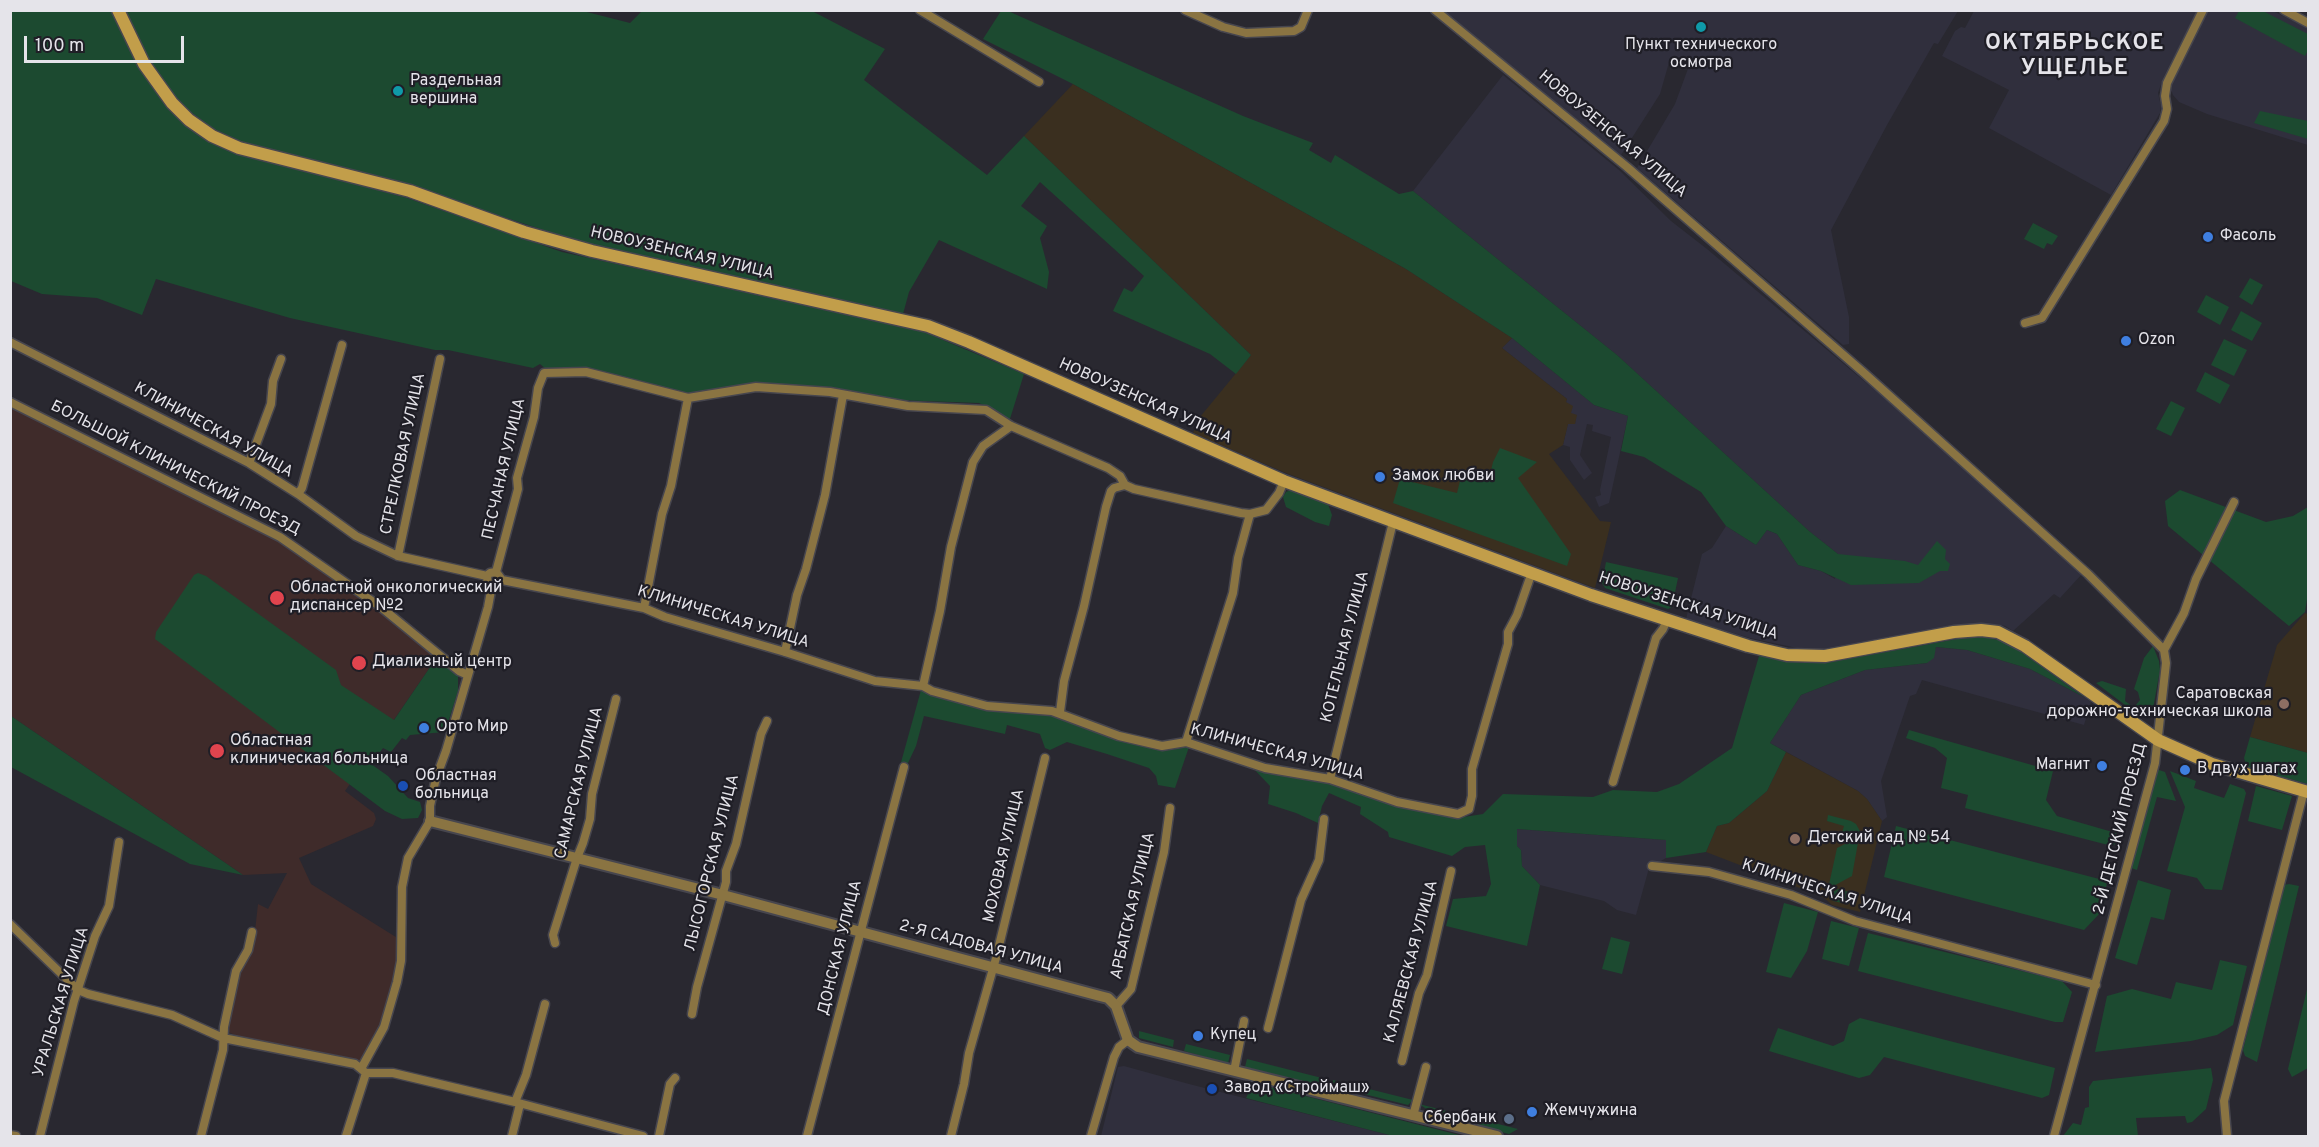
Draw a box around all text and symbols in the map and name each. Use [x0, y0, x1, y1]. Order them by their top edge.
marker: Пункт технического осмотра [1694, 20, 1708, 34]
scale bar [27, 24, 188, 62]
district label: ОКТЯБРЬСКОЕ УЩЕЛЬЕ [1985, 32, 2165, 84]
text: 100 m [35, 35, 84, 58]
place label: Пункт технического осмотра [1625, 36, 1777, 74]
street label: НОВОУЗЕНСКАЯ УЛИЦА [1534, 67, 1690, 203]
place label: Раздельная вершина [410, 72, 501, 110]
marker: Раздельная вершина [391, 84, 405, 98]
street label: НОВОУЗЕНСКАЯ УЛИЦА [588, 224, 776, 284]
place label: Фасоль [2220, 227, 2276, 247]
marker: Фасоль [2201, 230, 2215, 244]
place label: Ozon [2138, 331, 2175, 351]
marker: Ozon [2119, 334, 2133, 348]
street label: НОВОУЗЕНСКАЯ УЛИЦА [1055, 355, 1235, 449]
street label: СТРЕЛКОВАЯ УЛИЦА [377, 371, 431, 537]
street label: КЛИНИЧЕСКАЯ УЛИЦА [130, 379, 296, 483]
street label: ПЕСЧАНАЯ УЛИЦА [479, 396, 531, 542]
street label: БОЛЬШОЙ КЛИНИЧЕСКИЙ ПРОЕЗД [47, 397, 303, 541]
place label: Замок любви [1392, 467, 1494, 487]
marker: Замок любви [1373, 470, 1387, 484]
street label: КОТЕЛЬНАЯ УЛИЦА [1318, 569, 1374, 725]
street label: НОВОУЗЕНСКАЯ УЛИЦА [1596, 569, 1780, 645]
place label: Областной онкологический диспансер №2 [290, 579, 502, 617]
street label: КЛИНИЧЕСКАЯ УЛИЦА [635, 583, 811, 653]
marker: Областной онкологический диспансер №2 [268, 589, 286, 607]
place label: Диализный центр [372, 653, 512, 673]
marker: Диализный центр [350, 654, 368, 672]
place label: Саратовская дорожно-техническая школа [2047, 685, 2272, 723]
marker: Саратовская дорожно-техническая школа [2277, 697, 2291, 711]
street label: САМАРСКАЯ УЛИЦА [552, 705, 608, 861]
place label: Орто Мир [436, 718, 508, 738]
marker: Орто Мир [417, 721, 431, 735]
street label: КЛИНИЧЕСКАЯ УЛИЦА [1188, 721, 1366, 785]
place label: Областная клиническая больница [230, 732, 408, 770]
street label: 2-Й ДЕТСКИЙ ПРОЕЗД [2090, 741, 2152, 917]
marker: Областная клиническая больница [208, 742, 226, 760]
place label: Магнит [2036, 756, 2090, 776]
marker: Магнит [2095, 759, 2109, 773]
place label: В двух шагах [2197, 760, 2297, 780]
marker: В двух шагах [2178, 763, 2192, 777]
place label: Областная больница [415, 767, 497, 805]
street label: ЛЫСОГОРСКАЯ УЛИЦА [682, 773, 744, 953]
marker: Областная больница [396, 779, 410, 793]
street label: МОХОВАЯ УЛИЦА [980, 787, 1030, 925]
place label: Детский сад № 54 [1807, 829, 1950, 849]
street label: АРБАТСКАЯ УЛИЦА [1108, 830, 1160, 982]
marker: Детский сад № 54 [1788, 832, 1802, 846]
street label: КЛИНИЧЕСКАЯ УЛИЦА [1739, 856, 1915, 930]
street label: ДОНСКАЯ УЛИЦА [815, 878, 867, 1018]
street label: КАЛЯЕВСКАЯ УЛИЦА [1381, 879, 1443, 1045]
street label: 2-Я САДОВАЯ УЛИЦА [897, 917, 1065, 979]
street label: УРАЛЬСКАЯ УЛИЦА [30, 925, 94, 1079]
place label: Купец [1210, 1026, 1257, 1046]
marker: Купец [1191, 1029, 1205, 1043]
place label: Завод «Строймаш» [1224, 1079, 1370, 1099]
marker: Завод «Строймаш» [1205, 1082, 1219, 1096]
place label: Жемчужина [1544, 1102, 1637, 1122]
marker: Жемчужина [1525, 1105, 1539, 1119]
place label: Сбербанк [1424, 1109, 1497, 1129]
marker: Сбербанк [1502, 1112, 1516, 1126]

